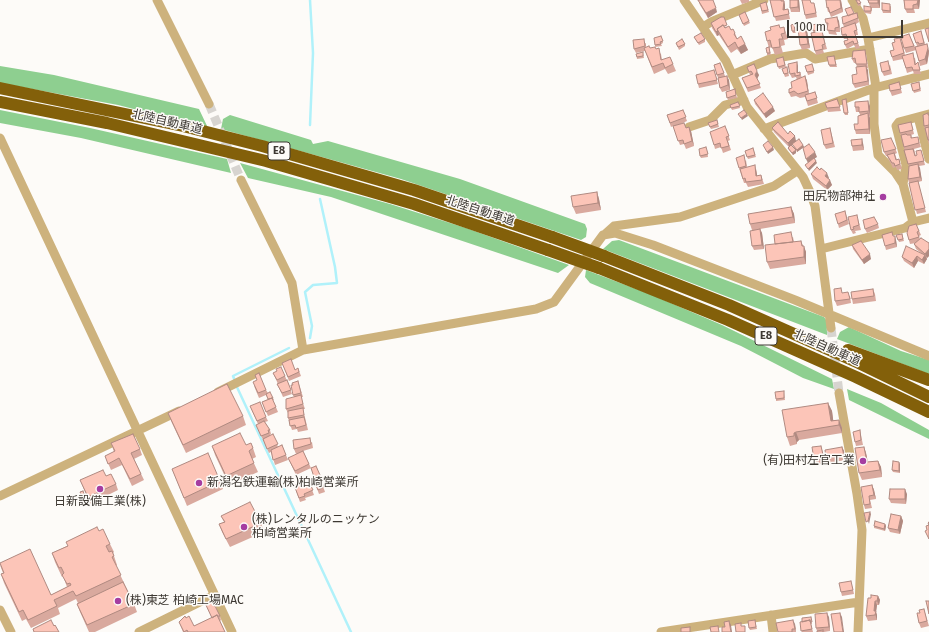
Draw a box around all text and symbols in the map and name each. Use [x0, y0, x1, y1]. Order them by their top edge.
scale bar [789, 12, 905, 38]
text: 100 m [794, 20, 826, 34]
street label: 北陸自動車道 [130, 107, 204, 137]
road number: E8 [268, 142, 290, 160]
place label: 田尻物部神社 [803, 190, 875, 204]
marker: 田尻物部神社 [878, 192, 888, 202]
street label: 北陸自動車道 [444, 193, 516, 229]
road number: E8 [755, 327, 777, 345]
street label: 北陸自動車道 [791, 327, 863, 369]
place label: (有)田村左官工業 [763, 454, 855, 468]
marker: (有)田村左官工業 [858, 456, 868, 466]
place label: 新潟名鉄運輸(株)柏崎営業所 [207, 476, 359, 490]
marker: 新潟名鉄運輸(株)柏崎営業所 [194, 478, 204, 488]
marker: 日新設備工業(株) [95, 484, 105, 494]
place label: 日新設備工業(株) [54, 495, 146, 509]
place label: (株)レンタルのニッケン 柏崎営業所 [252, 513, 380, 541]
marker: (株)レンタルのニッケン 柏崎営業所 [239, 522, 249, 532]
place label: (株)東芝 柏崎工場MAC [126, 594, 244, 608]
marker: (株)東芝 柏崎工場MAC [113, 596, 123, 606]

